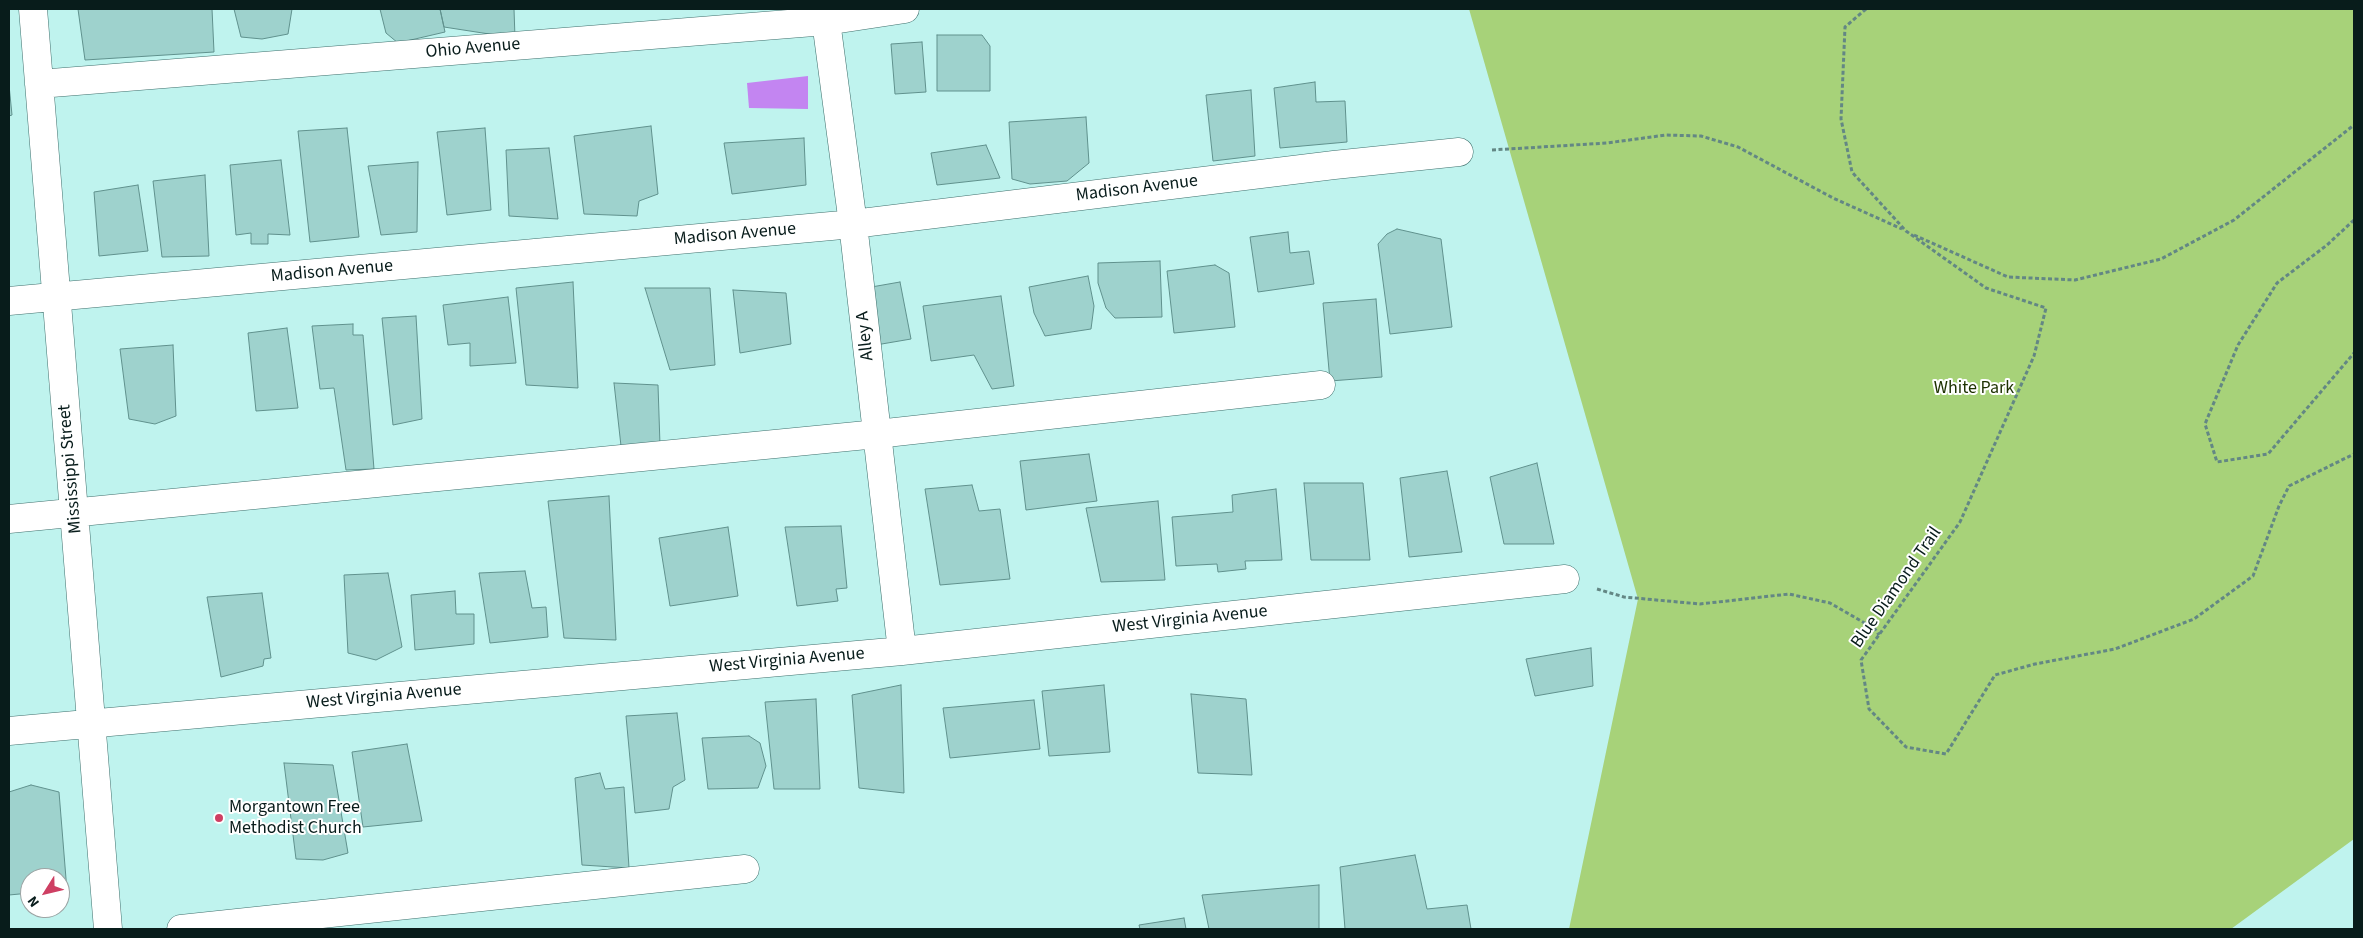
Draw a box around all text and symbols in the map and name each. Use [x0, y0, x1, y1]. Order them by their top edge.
street label: Ohio Avenue [425, 34, 521, 64]
street label: Madison Avenue [1075, 171, 1199, 207]
street label: Madison Avenue [673, 219, 797, 251]
street label: Madison Avenue [270, 256, 394, 288]
street label: Alley A [853, 310, 879, 362]
park label: White Park [1934, 378, 2014, 400]
street label: Mississippi Street [55, 403, 87, 535]
street label: Blue Diamond Trail [1847, 523, 1947, 653]
street label: West Virginia Avenue [1111, 601, 1269, 639]
street label: West Virginia Avenue [709, 643, 865, 679]
street label: West Virginia Avenue [306, 679, 462, 715]
place label: Morgantown Free Methodist Church [229, 797, 362, 840]
marker: Morgantown Free Methodist Church [213, 812, 225, 824]
north arrow [20, 868, 70, 918]
text: N [23, 892, 45, 911]

